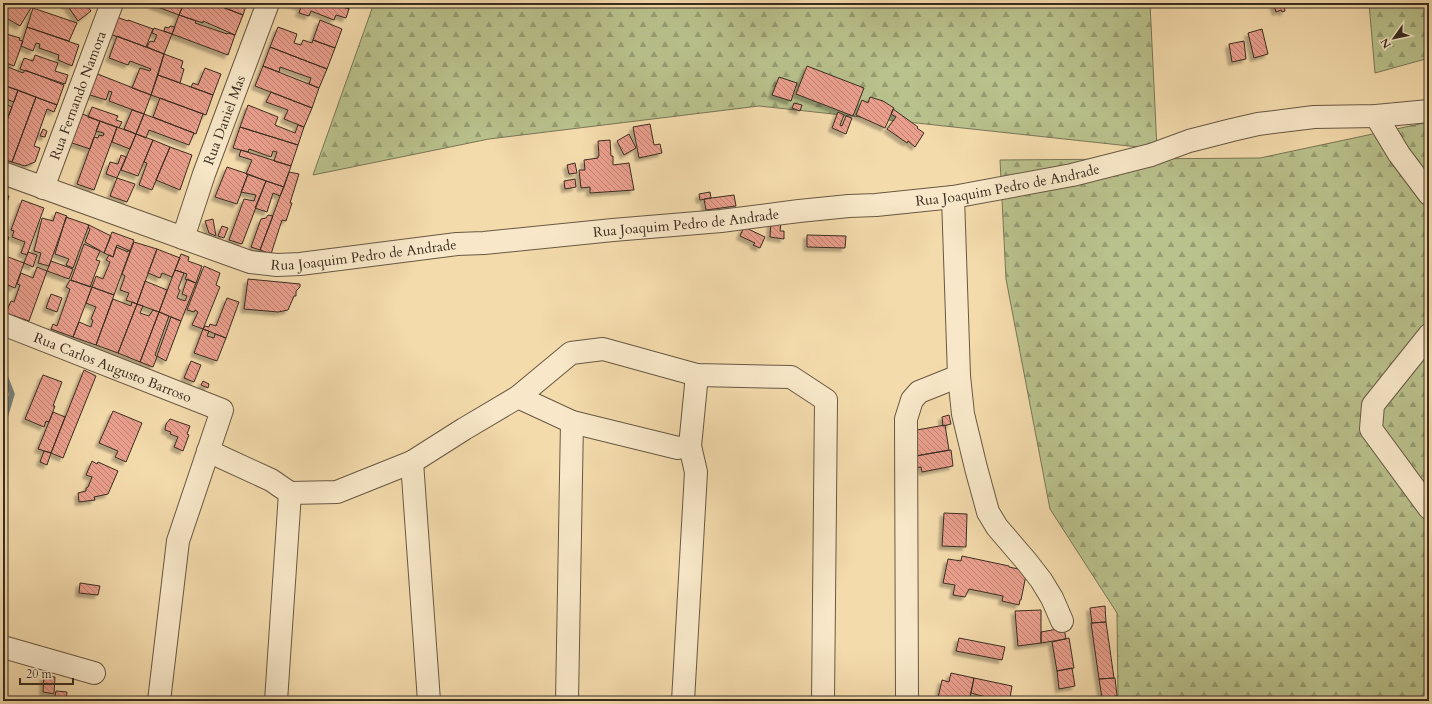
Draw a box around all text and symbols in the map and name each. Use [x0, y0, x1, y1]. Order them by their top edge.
north arrow [1374, 18, 1414, 58]
street label: Rua Fernando Namora [45, 28, 110, 162]
text: N [1377, 35, 1395, 51]
street label: Rua Daniel Mas [199, 72, 250, 167]
street label: Rua Joaquim Pedro de Andrade [914, 159, 1102, 210]
street label: Rua Joaquim Pedro de Andrade [592, 204, 780, 241]
street label: Rua Joaquim Pedro de Andrade [270, 235, 458, 275]
street label: Rua Carlos Augusto Barroso [31, 328, 195, 407]
scale bar [20, 660, 73, 686]
text: 20 m [26, 666, 53, 682]

